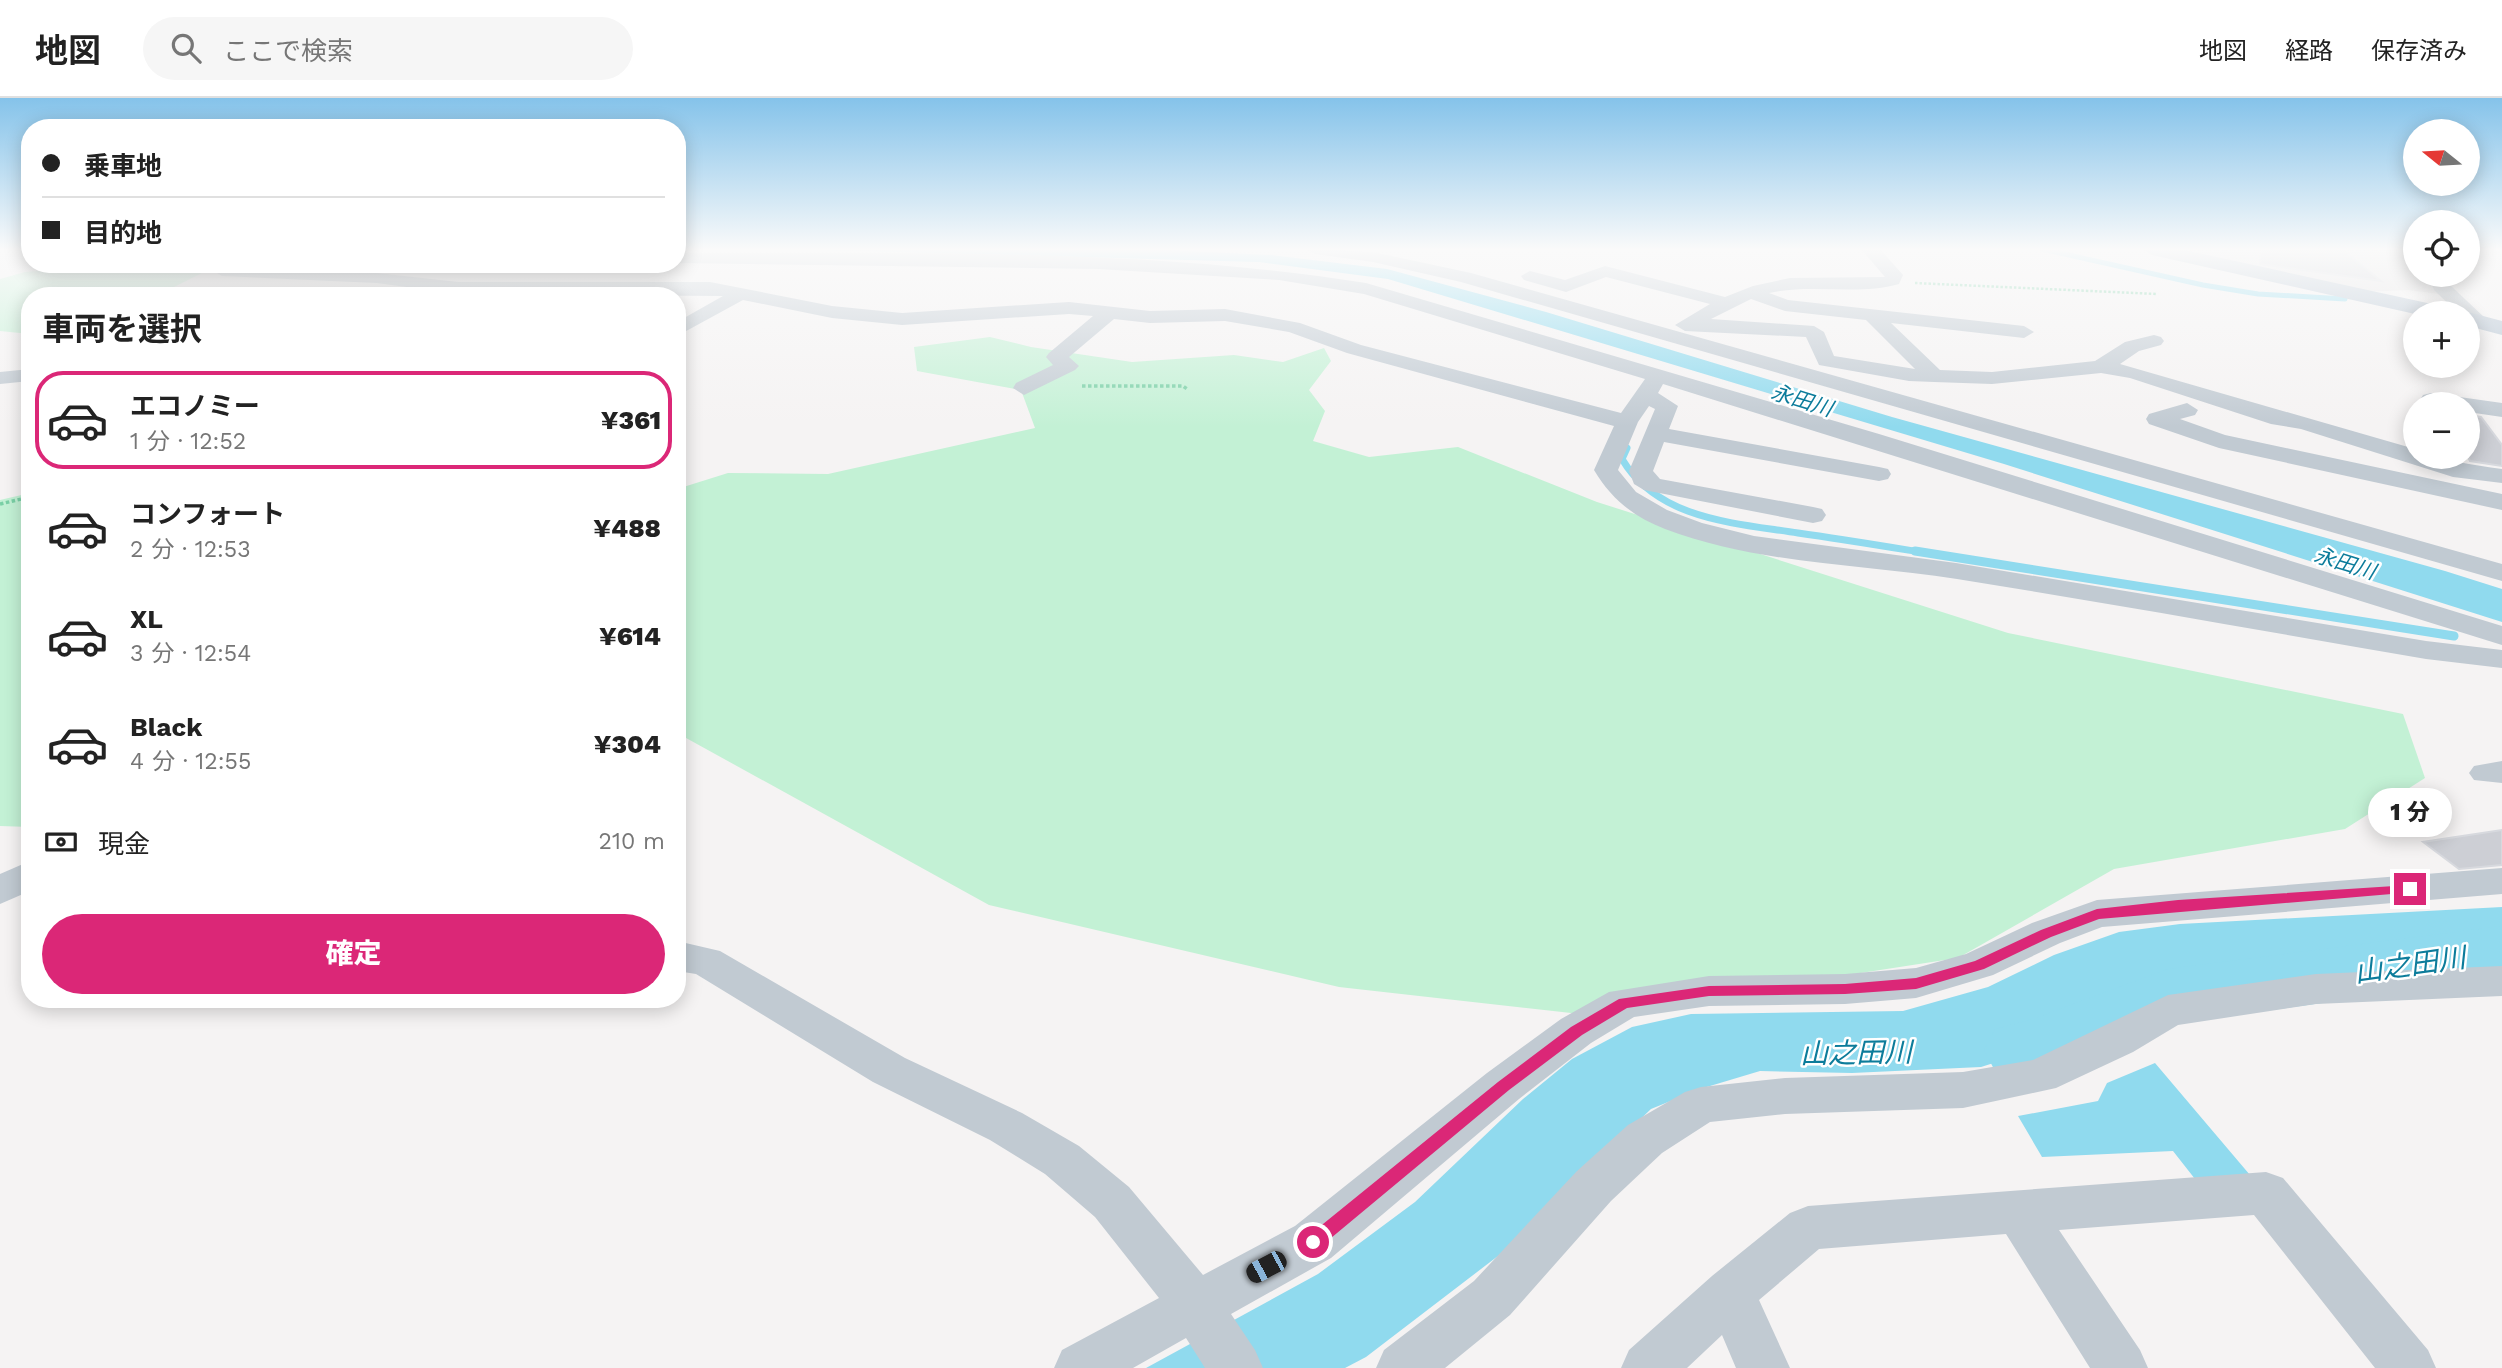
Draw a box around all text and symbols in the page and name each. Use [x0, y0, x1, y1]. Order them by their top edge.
search box [143, 17, 633, 80]
icon: search [167, 29, 205, 67]
text: 地図 [35, 31, 101, 70]
text: ここで検索 [223, 36, 353, 66]
text: 地図 [2199, 37, 2247, 65]
text: 経路 [2285, 37, 2333, 65]
text: 保存済み [2371, 37, 2467, 65]
north arrow [2403, 119, 2480, 196]
map controls [2403, 119, 2480, 469]
text: 乗車地 [84, 151, 162, 181]
button: locate [2403, 210, 2480, 287]
text: 目的地 [84, 218, 162, 248]
button: + [2403, 301, 2480, 378]
text: 車両を選択 [42, 310, 202, 348]
water label: 永田川 [1768, 379, 1838, 422]
icon: car [46, 389, 109, 452]
text: エコノミー [130, 391, 260, 421]
button: − [2403, 392, 2480, 469]
text: ¥361 [601, 405, 661, 435]
text: 1 分 · 12:52 [130, 428, 246, 455]
icon: car [46, 497, 109, 560]
text: コンフォート [130, 499, 285, 529]
text: ¥488 [593, 513, 661, 543]
text: 2 分 · 12:53 [130, 536, 251, 563]
water label: 永田川 [2311, 542, 2381, 585]
text: XL [130, 604, 163, 634]
icon: car [46, 605, 109, 668]
text: ¥614 [599, 621, 661, 651]
text: 3 分 · 12:54 [130, 640, 251, 667]
text: Black [130, 712, 202, 742]
icon: car [46, 713, 109, 776]
text: ¥304 [594, 729, 661, 759]
text: 4 分 · 12:55 [130, 748, 251, 775]
callout: 1 分 [2368, 788, 2452, 836]
text: 1 分 [2390, 799, 2430, 826]
icon: cash [42, 823, 80, 861]
text: 210 m [599, 828, 665, 855]
text: 現金 [98, 829, 150, 859]
route end [2394, 873, 2426, 905]
button: 確定 [42, 914, 665, 994]
water label: 山之田川 [2352, 940, 2471, 989]
water label: 山之田川 [1800, 1035, 1915, 1070]
route start [1297, 1226, 1329, 1258]
car [1243, 1248, 1290, 1286]

